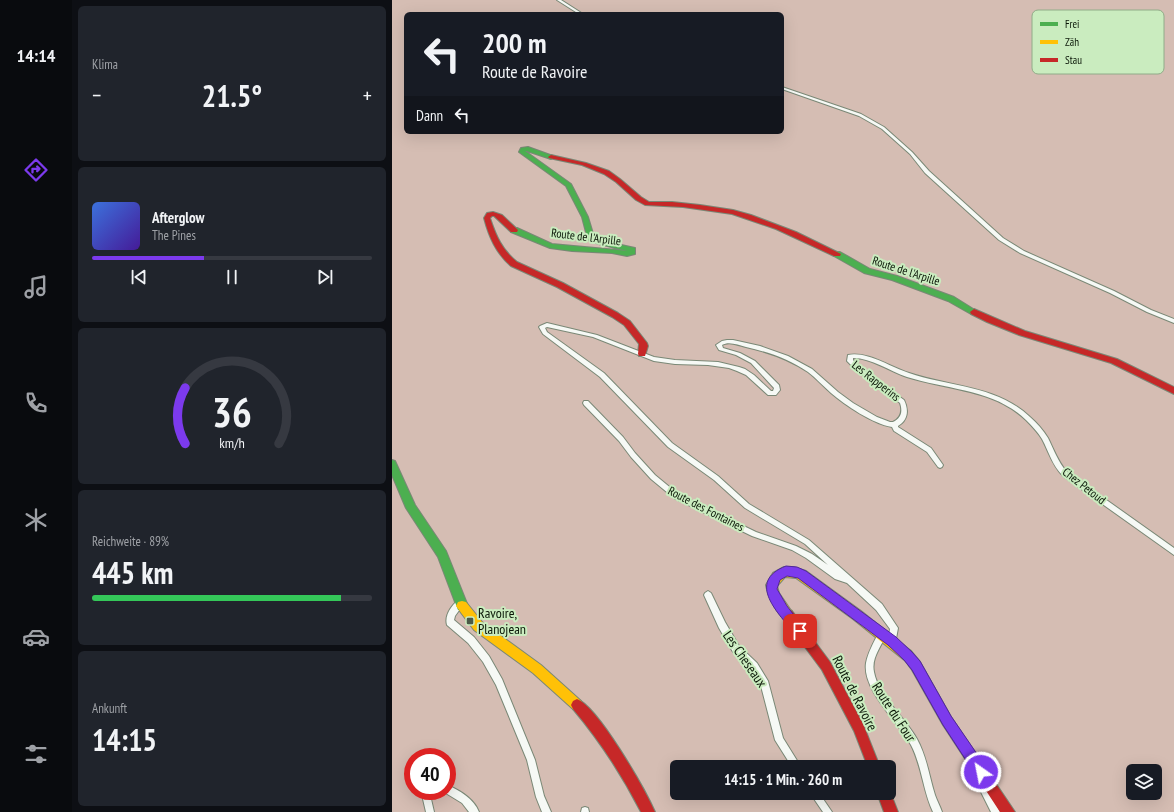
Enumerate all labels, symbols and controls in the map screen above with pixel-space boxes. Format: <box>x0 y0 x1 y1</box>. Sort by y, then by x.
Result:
legend <box>1032 10 1164 74</box>
text: Frei <box>1065 17 1080 31</box>
text: 200 m <box>482 24 546 61</box>
icon: left <box>416 28 468 80</box>
text: Zäh <box>1065 35 1079 49</box>
text: 14:14 <box>17 44 55 67</box>
text: Stau <box>1065 53 1082 67</box>
text: Klima <box>92 56 118 73</box>
text: Route de Ravoire <box>482 60 588 83</box>
text: 21.5° <box>202 76 262 115</box>
text: − <box>92 81 101 109</box>
text: + <box>363 81 372 109</box>
icon: left <box>451 104 473 126</box>
text: Dann <box>416 106 443 125</box>
icon: directions <box>22 156 50 184</box>
text: Afterglow <box>152 208 204 227</box>
street label: Route de l'Arpille <box>550 225 622 248</box>
text: The Pines <box>152 227 196 244</box>
street label: Route de l'Arpille <box>870 253 942 289</box>
icon: previous <box>128 266 150 288</box>
icon: pause <box>221 266 243 288</box>
icon: next <box>314 266 336 288</box>
icon: music <box>22 273 50 301</box>
street label: Les Rapperins <box>849 357 903 404</box>
text: 36 <box>212 385 252 438</box>
icon: phone <box>22 389 50 417</box>
text: km/h <box>219 433 245 452</box>
street label: Chez Petoud <box>1060 464 1109 507</box>
street label: Route des Fontaines <box>666 483 747 534</box>
icon: climate <box>22 506 50 534</box>
text: Reichweite · 89% <box>92 533 169 550</box>
text: 445 km <box>92 553 173 592</box>
place label: Ravoire, Planojean <box>478 604 526 638</box>
pin <box>783 614 817 648</box>
marker: Ravoire, Planojean <box>465 616 475 626</box>
icon: arrive <box>789 620 811 642</box>
icon: car <box>22 623 50 651</box>
street label: Les Cheseaux <box>719 627 771 691</box>
street label: Route de Ravoire <box>828 652 882 734</box>
street label: Route du Four <box>868 679 920 745</box>
text: Ankunft <box>92 700 127 717</box>
text: 14:15 <box>92 720 157 759</box>
icon: filters <box>22 740 50 768</box>
speed limit sign: 40 <box>404 748 456 800</box>
position arrow <box>960 751 1002 793</box>
map controls <box>1126 764 1162 800</box>
button: layers <box>1126 764 1162 800</box>
text: 14:15 · 1 Min. · 260 m <box>724 770 842 789</box>

